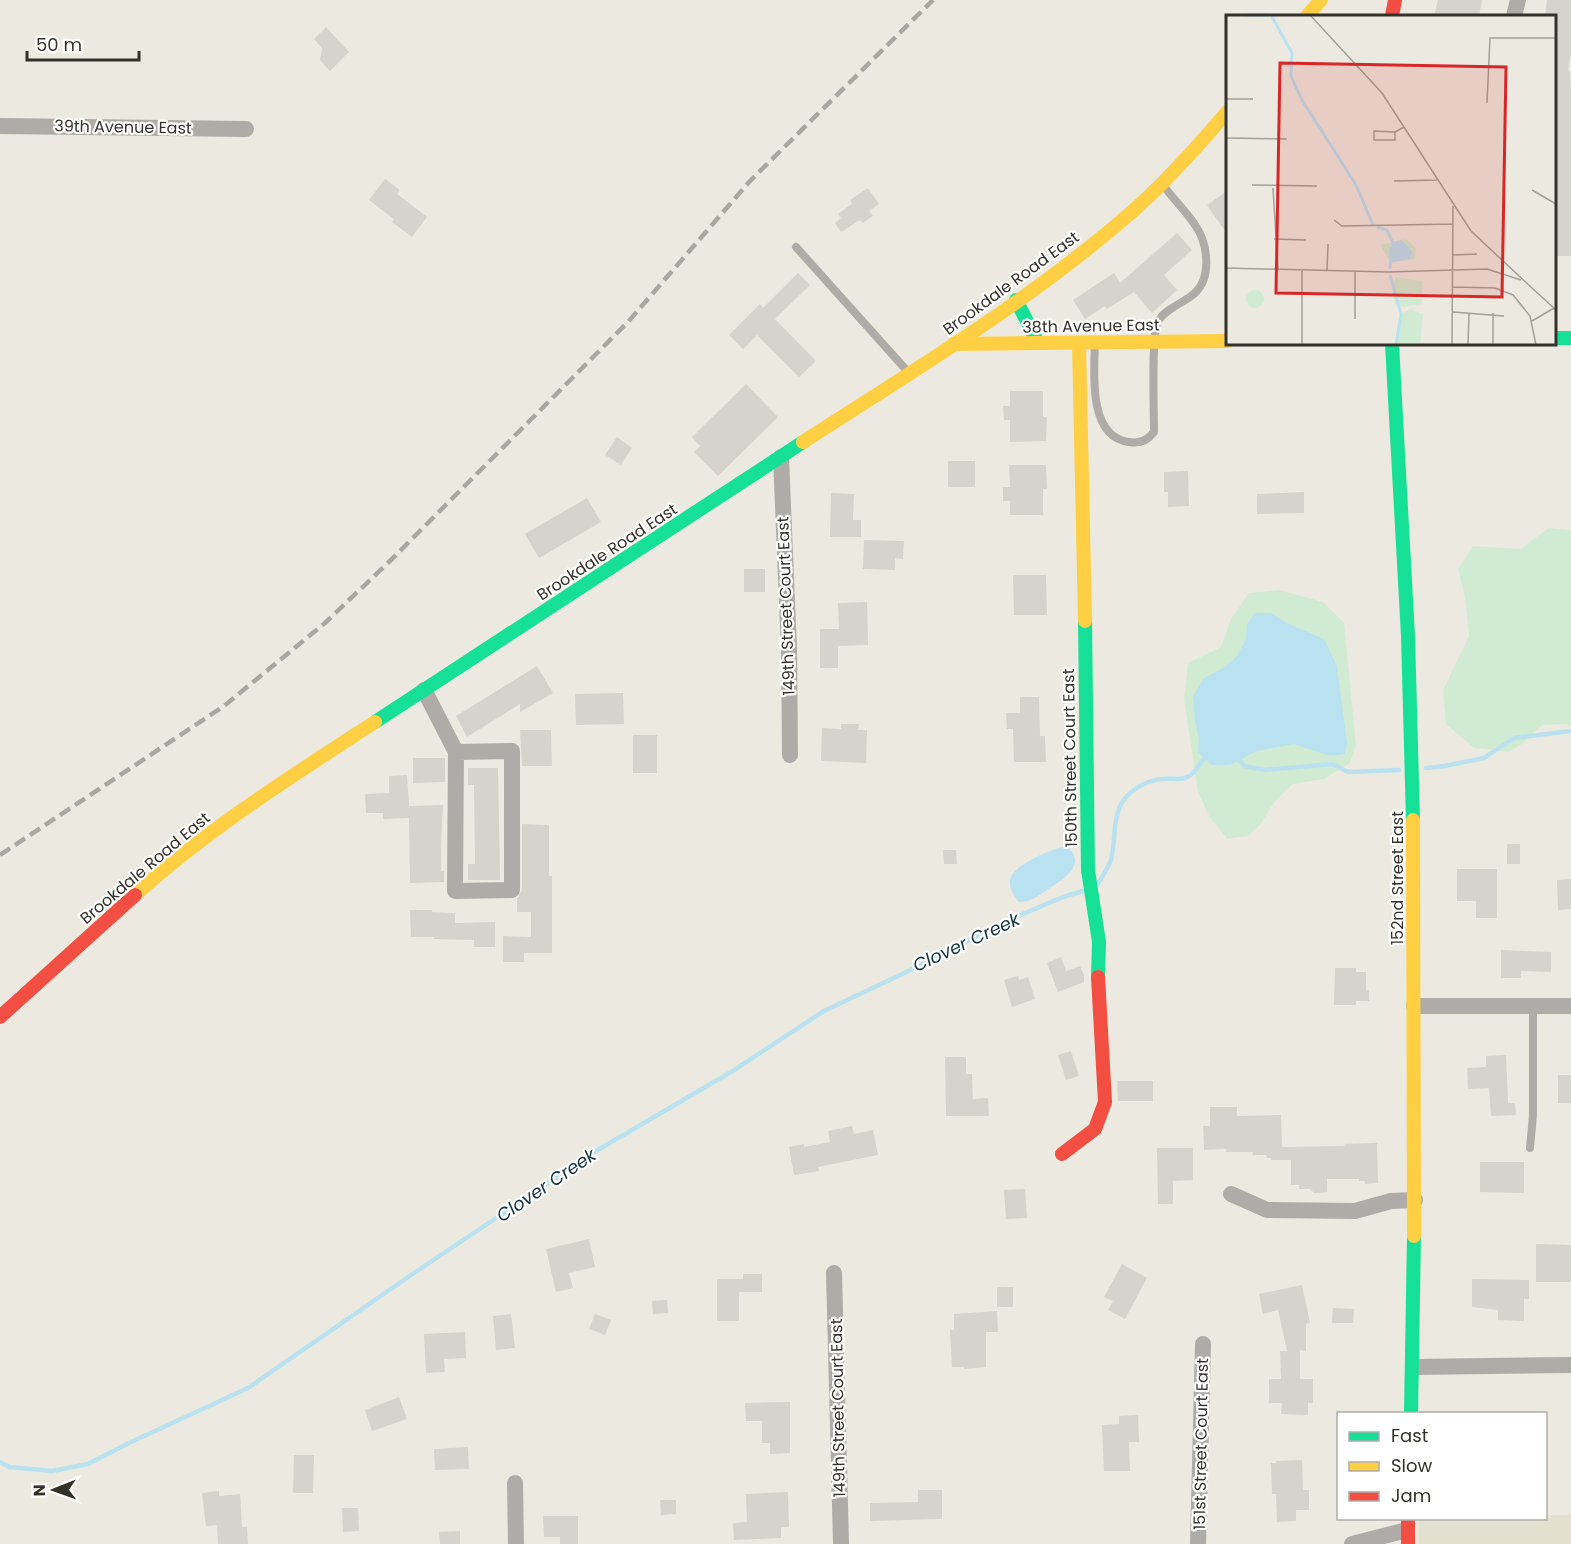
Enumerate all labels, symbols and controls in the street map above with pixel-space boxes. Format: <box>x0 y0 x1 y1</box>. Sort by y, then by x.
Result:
inset map <box>1226 15 1556 345</box>
scale bar <box>27 24 140 62</box>
text: 50 m <box>36 32 82 57</box>
street label: 39th Avenue East <box>54 114 192 140</box>
street label: Brookdale Road East <box>938 226 1084 340</box>
street label: 38th Avenue East <box>1022 313 1160 339</box>
street label: Brookdale Road East <box>532 498 682 606</box>
street label: 149th Street Court East <box>771 516 801 696</box>
street label: 150th Street Court East <box>1057 668 1083 848</box>
street label: Brookdale Road East <box>75 807 215 929</box>
street label: 152nd Street East <box>1386 811 1409 945</box>
water label: Clover Creek <box>908 906 1024 978</box>
water label: Clover Creek <box>491 1142 601 1228</box>
street label: 149th Street Court East <box>825 1318 851 1498</box>
street label: 151st Street Court East <box>1188 1358 1214 1530</box>
legend <box>1337 1412 1547 1520</box>
text: Fast <box>1391 1423 1428 1448</box>
text: Slow <box>1391 1453 1433 1478</box>
north arrow <box>24 1460 84 1520</box>
text: Jam <box>1391 1483 1431 1508</box>
text: N <box>28 1484 51 1496</box>

